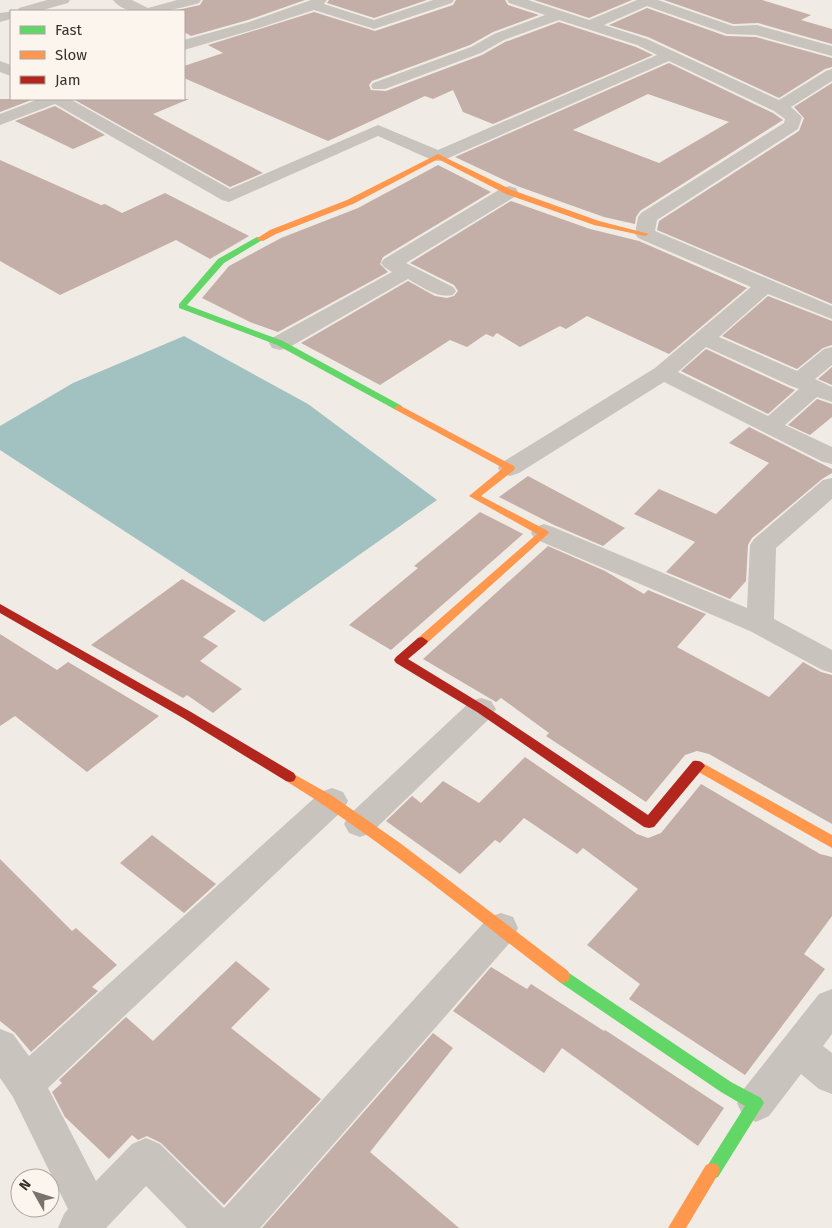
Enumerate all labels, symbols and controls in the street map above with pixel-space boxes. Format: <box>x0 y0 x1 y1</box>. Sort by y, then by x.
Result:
legend <box>10 10 185 100</box>
text: Fast <box>55 21 82 39</box>
text: Slow <box>55 46 87 64</box>
text: Jam <box>55 71 81 89</box>
north arrow <box>10 1168 60 1218</box>
text: N <box>16 1176 35 1194</box>

